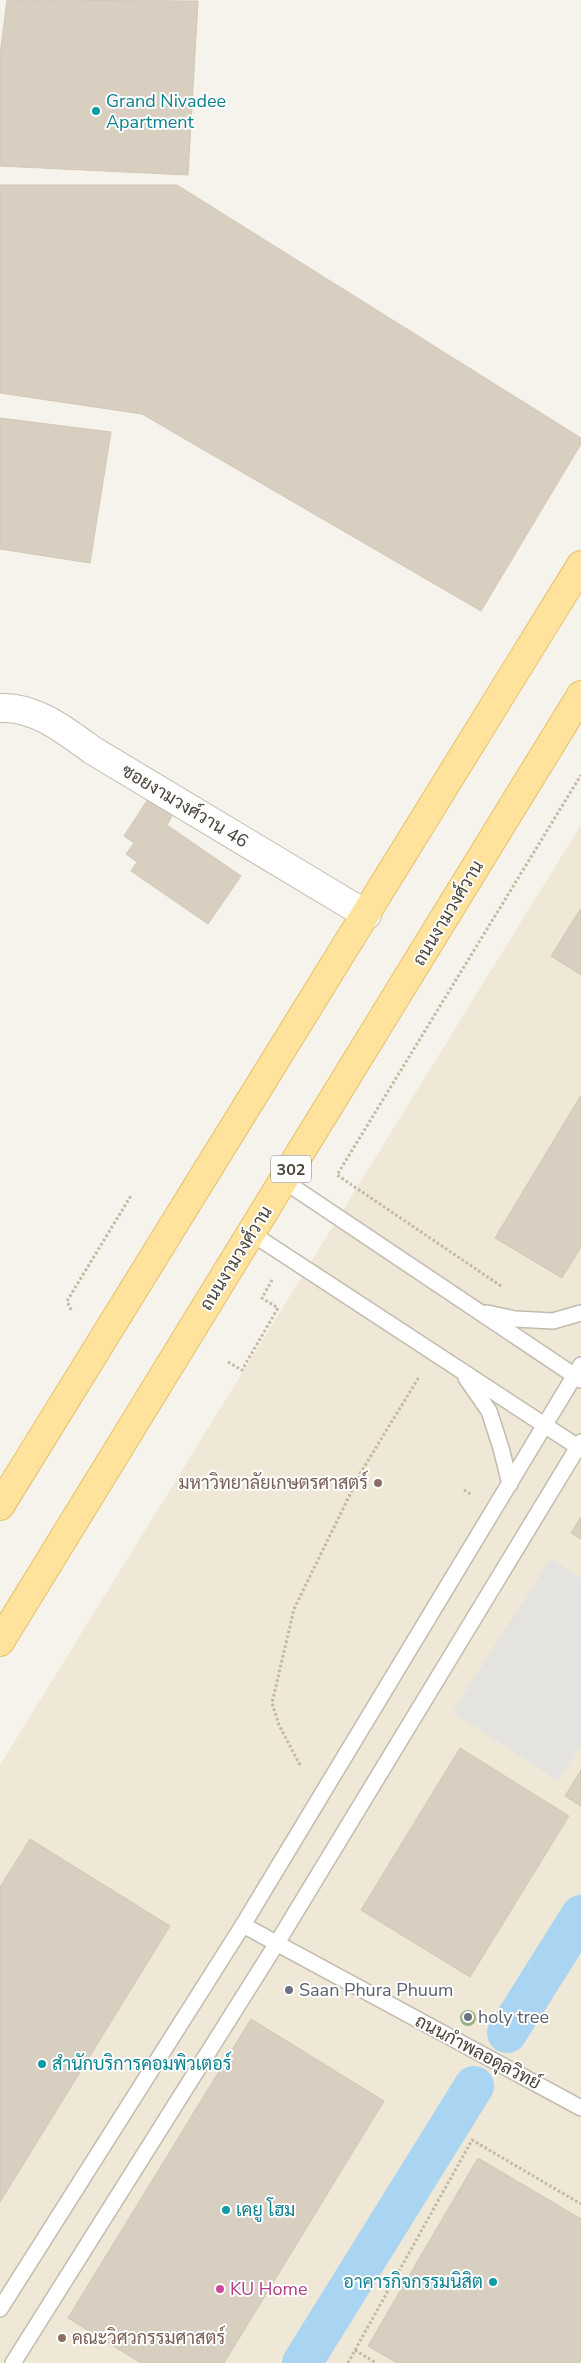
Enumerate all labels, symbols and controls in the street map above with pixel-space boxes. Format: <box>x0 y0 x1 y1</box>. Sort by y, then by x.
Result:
place label: Grand Nivadee Apartment <box>106 89 226 134</box>
marker: Grand Nivadee Apartment <box>90 105 102 117</box>
street label: ซอยงามวงศ์วาน 46 <box>117 758 253 853</box>
street label: ถนนงามวงศ์วาน <box>406 855 489 970</box>
road number: 302 <box>271 1156 311 1182</box>
street label: ถนนงามวงศ์วาน <box>193 1201 278 1315</box>
place label: มหาวิทยาลัยเกษตรศาสตร์ <box>179 1470 368 1495</box>
marker: มหาวิทยาลัยเกษตรศาสตร์ <box>372 1477 384 1489</box>
place label: Saan Phura Phuum <box>299 1978 453 2002</box>
marker: Saan Phura Phuum <box>283 1984 295 1996</box>
place label: holy tree <box>478 2005 549 2029</box>
street label: ถนนกำพลอดุลวิทย์ <box>411 2008 545 2095</box>
marker: holy tree <box>462 2011 474 2023</box>
place label: สำนักบริการคอมพิวเตอร์ <box>52 2051 232 2076</box>
marker: สำนักบริการคอมพิวเตอร์ <box>36 2058 48 2070</box>
place label: เคยู โฮม <box>236 2197 295 2223</box>
marker: เคยู โฮม <box>220 2204 232 2216</box>
place label: อาคารกิจกรรมนิสิต <box>343 2270 483 2294</box>
marker: อาคารกิจกรรมนิสิต <box>487 2276 499 2288</box>
place label: KU Home <box>230 2277 308 2301</box>
marker: KU Home <box>214 2283 226 2295</box>
place label: คณะวิศวกรรมศาสตร์ <box>72 2325 225 2350</box>
marker: คณะวิศวกรรมศาสตร์ <box>56 2332 68 2344</box>

